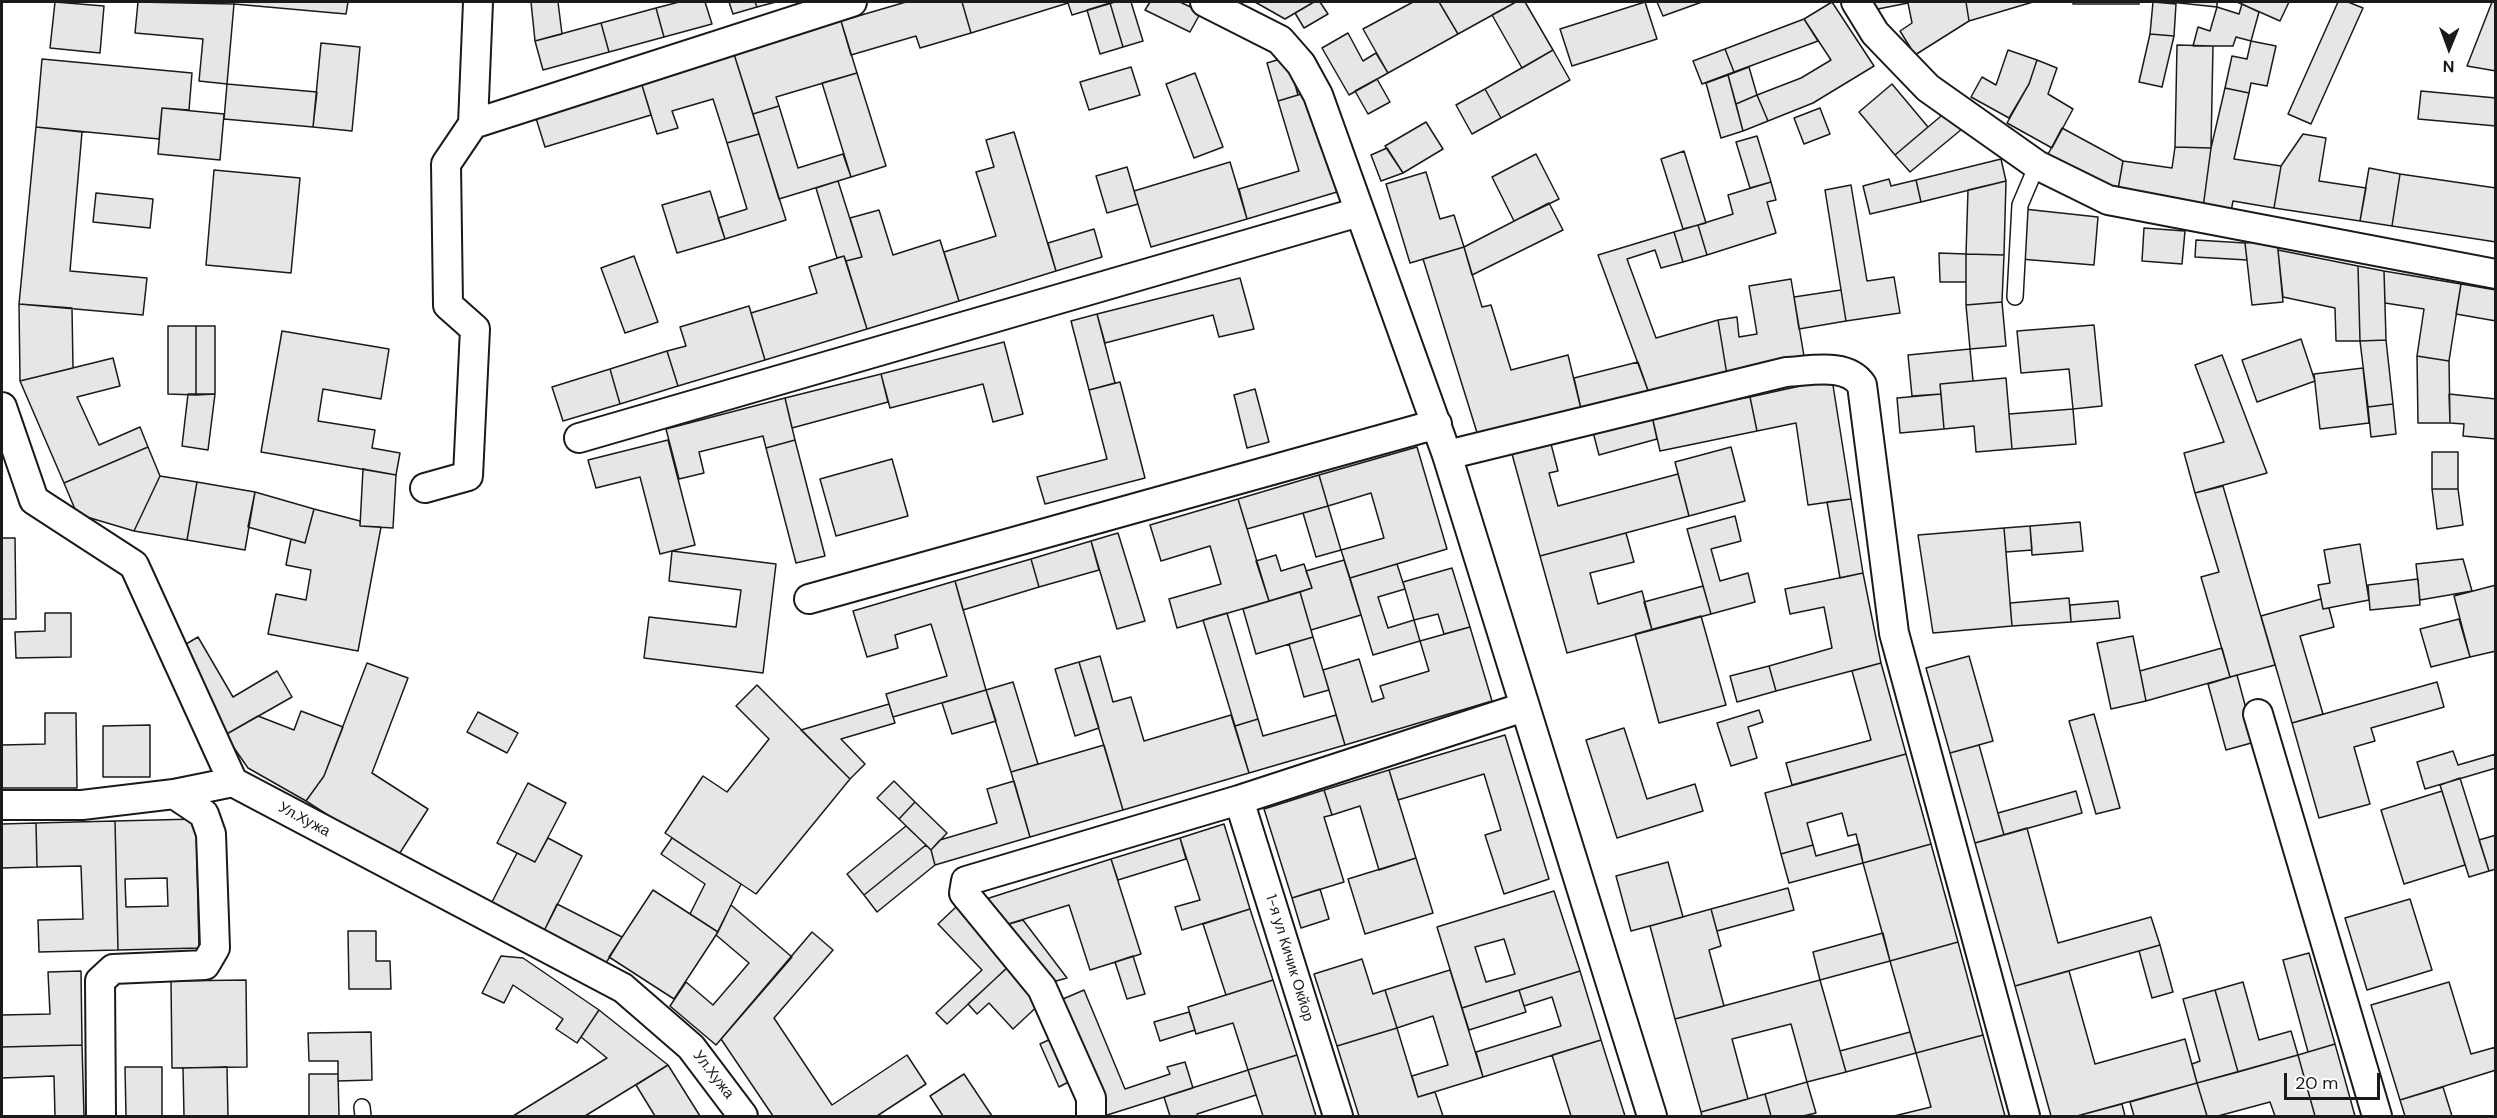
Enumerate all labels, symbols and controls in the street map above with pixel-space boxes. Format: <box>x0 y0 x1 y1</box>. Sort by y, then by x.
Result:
north arrow <box>2419 18 2479 78</box>
text: N <box>2443 56 2455 77</box>
street label: Ул.Хужа <box>275 799 333 841</box>
street label: 1-я ул Кичик Окйор <box>1261 892 1317 1024</box>
street label: Ул.Хужа <box>689 1047 737 1103</box>
scale bar <box>2287 1061 2383 1099</box>
text: 20 m <box>2295 1071 2338 1095</box>

